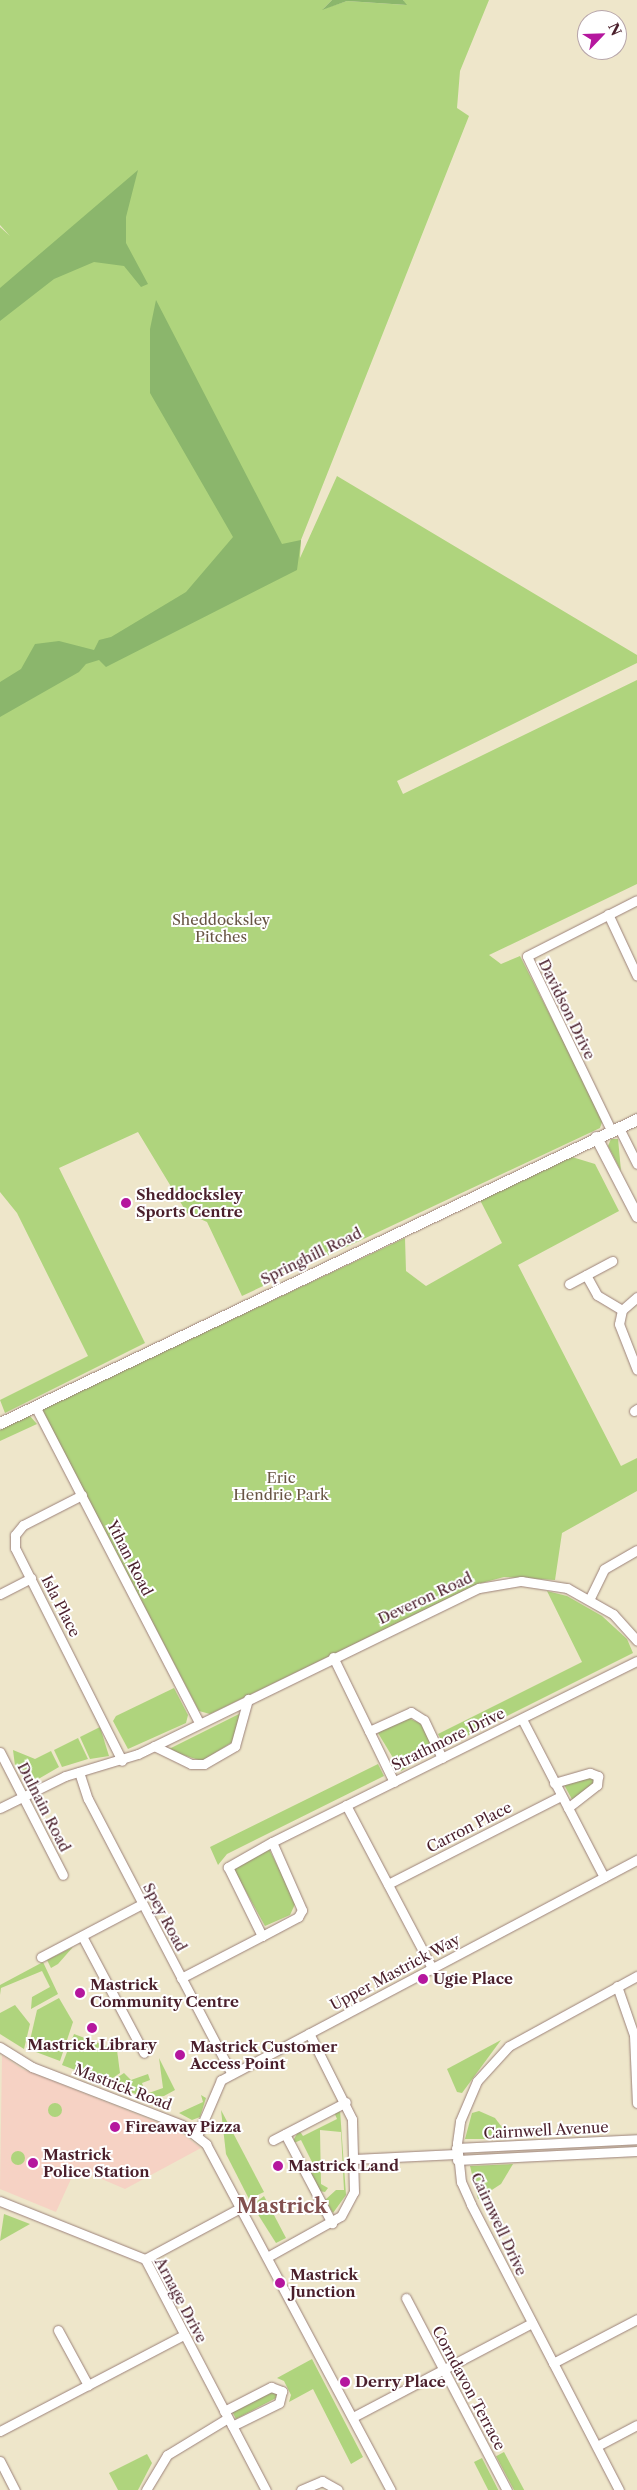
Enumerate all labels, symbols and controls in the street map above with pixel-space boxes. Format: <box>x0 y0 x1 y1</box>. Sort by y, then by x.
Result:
north arrow <box>577 10 627 60</box>
text: N <box>604 20 625 39</box>
park label: Sheddocksley Pitches <box>172 910 270 945</box>
street label: Davidson Drive <box>535 956 599 1062</box>
place label: Sheddocksley Sports Centre <box>136 1185 243 1220</box>
marker: Sheddocksley Sports Centre <box>120 1197 132 1209</box>
street label: Springhill Road <box>257 1224 365 1288</box>
park label: Eric Hendrie Park <box>233 1468 329 1503</box>
street label: Ythan Road <box>103 1517 157 1599</box>
street label: Deveron Road <box>375 1568 475 1628</box>
street label: Isla Place <box>38 1572 84 1640</box>
street label: Strathmore Drive <box>388 1704 508 1774</box>
street label: Dulnain Road <box>14 1759 74 1855</box>
street label: Carron Place <box>423 1798 515 1856</box>
street label: Spey Road <box>139 1879 191 1955</box>
street label: Upper Mastrick Way <box>327 1930 463 2014</box>
place label: Ugie Place <box>433 1970 513 1988</box>
marker: Ugie Place <box>417 1973 429 1985</box>
place label: Mastrick Community Centre <box>90 1975 239 2010</box>
marker: Mastrick Community Centre <box>74 1987 86 1999</box>
marker: Mastrick Library <box>86 2022 98 2034</box>
place label: Mastrick Library <box>27 2036 157 2054</box>
place label: Mastrick Customer Access Point <box>190 2037 338 2072</box>
marker: Mastrick Customer Access Point <box>174 2049 186 2061</box>
street label: Mastrick Road <box>72 2060 174 2114</box>
place label: Fireaway Pizza <box>125 2118 242 2136</box>
street label: Cairnwell Avenue <box>483 2118 609 2142</box>
marker: Fireaway Pizza <box>109 2121 121 2133</box>
place label: Mastrick Police Station <box>43 2145 150 2180</box>
marker: Mastrick Police Station <box>27 2157 39 2169</box>
place label: Mastrick Land <box>288 2157 399 2175</box>
marker: Mastrick Land <box>272 2160 284 2172</box>
street label: Cairnwell Drive <box>467 2170 531 2278</box>
district label: Mastrick <box>237 2194 327 2218</box>
street label: Arnage Drive <box>151 2254 211 2346</box>
place label: Mastrick Junction <box>290 2265 358 2300</box>
marker: Mastrick Junction <box>274 2277 286 2289</box>
street label: Corndavon Terrace <box>429 2323 509 2453</box>
place label: Derry Place <box>355 2373 446 2391</box>
marker: Derry Place <box>339 2376 351 2388</box>

